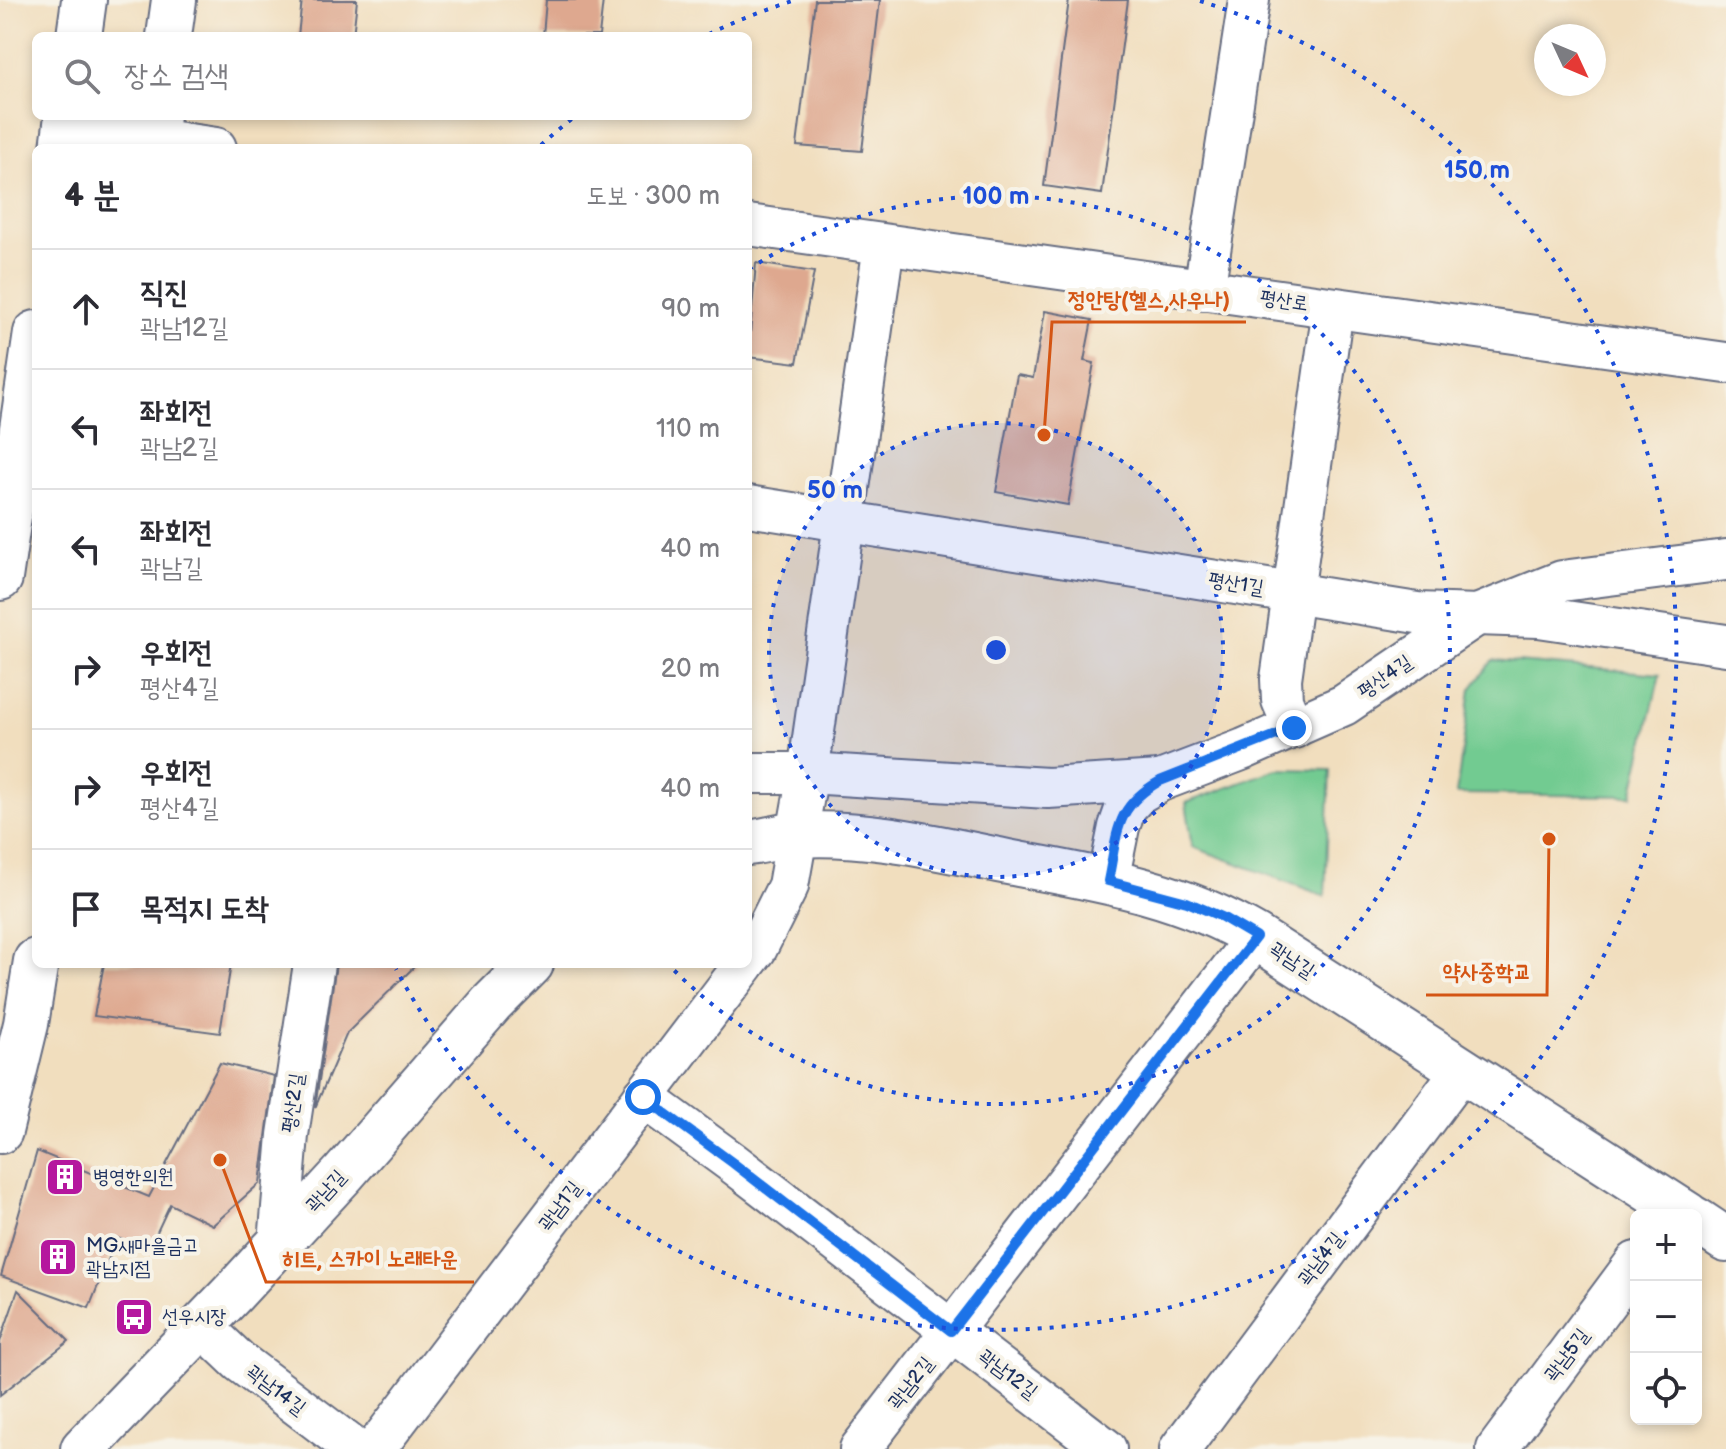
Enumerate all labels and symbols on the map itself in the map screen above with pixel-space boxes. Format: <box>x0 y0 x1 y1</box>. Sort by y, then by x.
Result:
north arrow <box>1534 24 1606 96</box>
text: 150 m <box>1444 156 1510 185</box>
text: 100 m <box>963 182 1029 211</box>
callout: 정안탕(헬스,사우나) <box>1052 276 1246 322</box>
street label: 평산로 <box>1258 286 1310 316</box>
text: 정안탕(헬스,사우나) <box>1068 287 1230 314</box>
text: 50 m <box>807 476 863 505</box>
street label: 평산1길 <box>1206 568 1266 600</box>
centre of rings <box>982 636 1010 664</box>
street label: 평산4길 <box>1353 650 1417 704</box>
route end <box>1276 710 1312 746</box>
street label: 곽남길 <box>1265 937 1319 983</box>
callout: 약사중학교 <box>1426 949 1547 995</box>
text: 약사중학교 <box>1443 959 1531 986</box>
street label: 평산2길 <box>277 1072 309 1134</box>
route start <box>625 1079 661 1115</box>
building icon: 병영한의원 <box>44 1156 86 1198</box>
place label: 병영한의원 <box>93 1165 173 1189</box>
street label: 곽남길 <box>301 1165 351 1217</box>
street label: 곽남1길 <box>534 1176 586 1236</box>
street label: 곽남4길 <box>1293 1228 1349 1290</box>
place label: MG새마을금고 곽남지점 <box>86 1234 199 1281</box>
building icon: MG새마을금고 곽남지점 <box>37 1236 79 1278</box>
callout: 히트, 스카이 노래타운 <box>266 1236 474 1282</box>
text: 히트, 스카이 노래타운 <box>282 1246 458 1273</box>
bus stop icon: 선우시장 <box>113 1296 155 1338</box>
place label: 선우시장 <box>162 1305 226 1329</box>
street label: 곽남5길 <box>1539 1324 1595 1386</box>
street label: 곽남12길 <box>974 1344 1042 1404</box>
street label: 곽남2길 <box>883 1352 939 1414</box>
street label: 곽남14길 <box>242 1360 310 1420</box>

